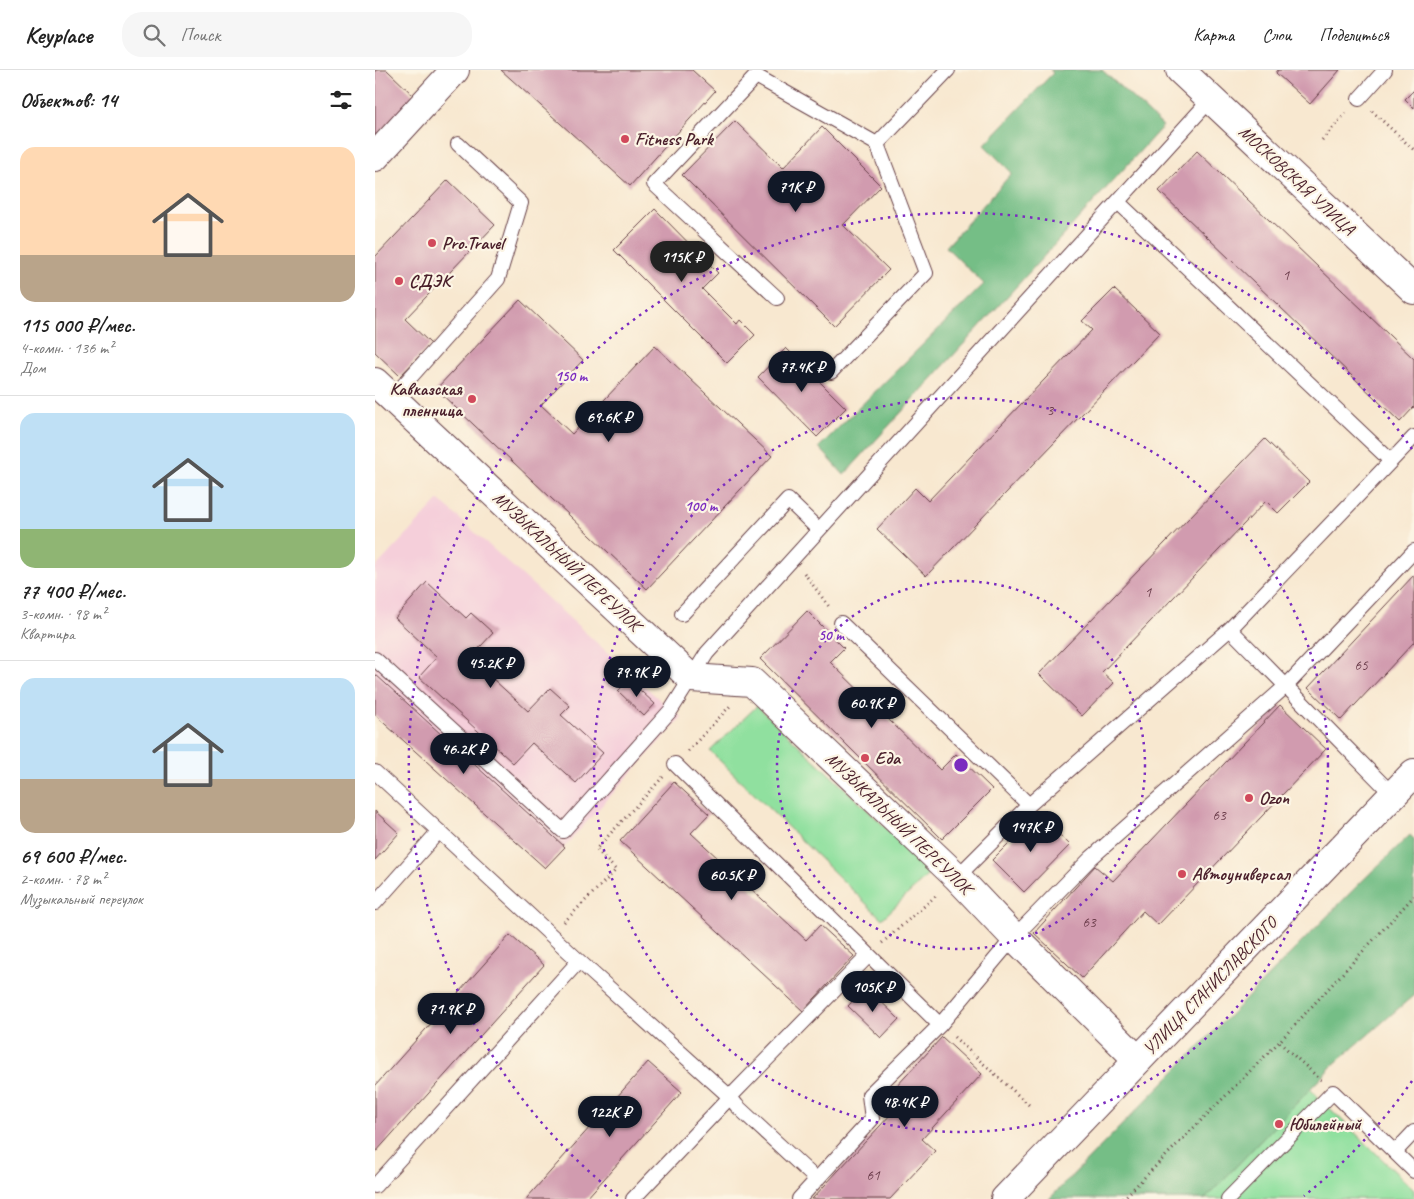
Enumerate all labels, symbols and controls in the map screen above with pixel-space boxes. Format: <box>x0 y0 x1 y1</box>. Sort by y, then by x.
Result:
search box <box>122 12 472 57</box>
text: Keyplace <box>25 20 92 50</box>
icon: search <box>140 21 168 49</box>
text: Поиск <box>180 23 220 47</box>
text: Карта <box>1193 24 1234 46</box>
text: Слои <box>1262 24 1291 46</box>
text: Поделиться <box>1319 24 1389 46</box>
icon: filters <box>327 86 355 114</box>
text: Объектов: 14 <box>20 87 117 113</box>
street label: МОСКОВСКАЯ УЛИЦА <box>1234 120 1360 240</box>
place label: Fitness Park <box>635 128 715 150</box>
marker: Fitness Park <box>619 133 631 145</box>
pin: 71K ₽ <box>761 170 831 213</box>
text: 71K ₽ <box>779 177 813 197</box>
icon: home <box>143 180 233 270</box>
place label: Pro.Travel <box>442 232 507 254</box>
marker: Pro.Travel <box>426 237 438 249</box>
pin: 115K ₽ <box>641 240 723 283</box>
text: 115K ₽ <box>661 247 703 267</box>
house number: 1 <box>1283 266 1291 285</box>
place label: СДЭК <box>409 270 454 292</box>
marker: СДЭК <box>393 275 405 287</box>
text: 115 000 ₽/мес. <box>20 312 135 338</box>
text: 4-комн. · 136 m² <box>20 338 113 358</box>
pin: 77.4K ₽ <box>756 350 848 393</box>
text: 77.4K ₽ <box>780 357 824 377</box>
text: Дом <box>20 358 46 378</box>
text: 150 m <box>555 367 589 386</box>
place label: Кавказская пленница <box>389 378 464 421</box>
marker: Кавказская пленница <box>466 393 478 405</box>
pin: 69.6K ₽ <box>563 400 655 443</box>
house number: 3 <box>1047 401 1055 420</box>
text: 69.6K ₽ <box>586 407 632 427</box>
icon: home <box>143 445 233 535</box>
street label: МУЗЫКАЛЬНЫЙ ПЕРЕУЛОК <box>488 487 649 638</box>
text: 100 m <box>685 497 719 516</box>
text: 77 400 ₽/мес. <box>20 578 126 604</box>
house number: 1 <box>1145 583 1153 602</box>
text: 3-комн. · 98 m² <box>20 604 106 624</box>
text: Квартира <box>20 624 75 644</box>
text: 50 m <box>818 626 845 645</box>
pin: 45.2K ₽ <box>445 646 537 689</box>
text: 45.2K ₽ <box>469 653 513 673</box>
pin: 79.9K ₽ <box>591 656 683 698</box>
house number: 65 <box>1354 656 1369 675</box>
text: 79.9K ₽ <box>615 662 659 682</box>
pin: 60.9K ₽ <box>826 686 918 729</box>
text: 60.9K ₽ <box>849 693 895 713</box>
icon: home <box>143 710 233 800</box>
pin: 46.2K ₽ <box>418 732 510 775</box>
text: 46.2K ₽ <box>441 739 487 759</box>
street label: МУЗЫКАЛЬНЫЙ ПЕРЕУЛОК <box>821 747 980 901</box>
place label: Еда <box>875 747 902 769</box>
marker: Еда <box>859 752 871 764</box>
centre of rings <box>952 756 970 774</box>
place label: Ozon <box>1259 787 1290 809</box>
marker: Ozon <box>1243 792 1255 804</box>
house number: 63 <box>1212 806 1227 825</box>
pin: 147K ₽ <box>990 810 1072 853</box>
text: 147K ₽ <box>1010 817 1052 837</box>
text: 69 600 ₽/мес. <box>20 843 126 869</box>
pin: 60.5K ₽ <box>686 858 778 901</box>
place label: Автоуниверсал <box>1192 863 1292 885</box>
text: 60.5K ₽ <box>709 865 755 885</box>
marker: Автоуниверсал <box>1176 868 1188 880</box>
text: 2-комн. · 78 m² <box>20 869 106 889</box>
text: Музыкальный переулок <box>20 889 143 909</box>
street label: УЛИЦА СТАНИСЛАВСКОГО <box>1138 911 1283 1060</box>
house number: 63 <box>1082 913 1097 932</box>
pin: 105K ₽ <box>832 970 914 1013</box>
text: 105K ₽ <box>852 977 894 997</box>
pin: 71.9K ₽ <box>405 992 497 1035</box>
text: 71.9K ₽ <box>429 999 473 1019</box>
pin: 48.4K ₽ <box>859 1086 951 1128</box>
text: 48.4K ₽ <box>882 1092 928 1112</box>
pin: 122K ₽ <box>569 1096 651 1138</box>
text: 122K ₽ <box>589 1102 631 1122</box>
place label: Юбилейный <box>1289 1113 1362 1135</box>
marker: Юбилейный <box>1273 1118 1285 1130</box>
house number: 61 <box>866 1166 881 1185</box>

